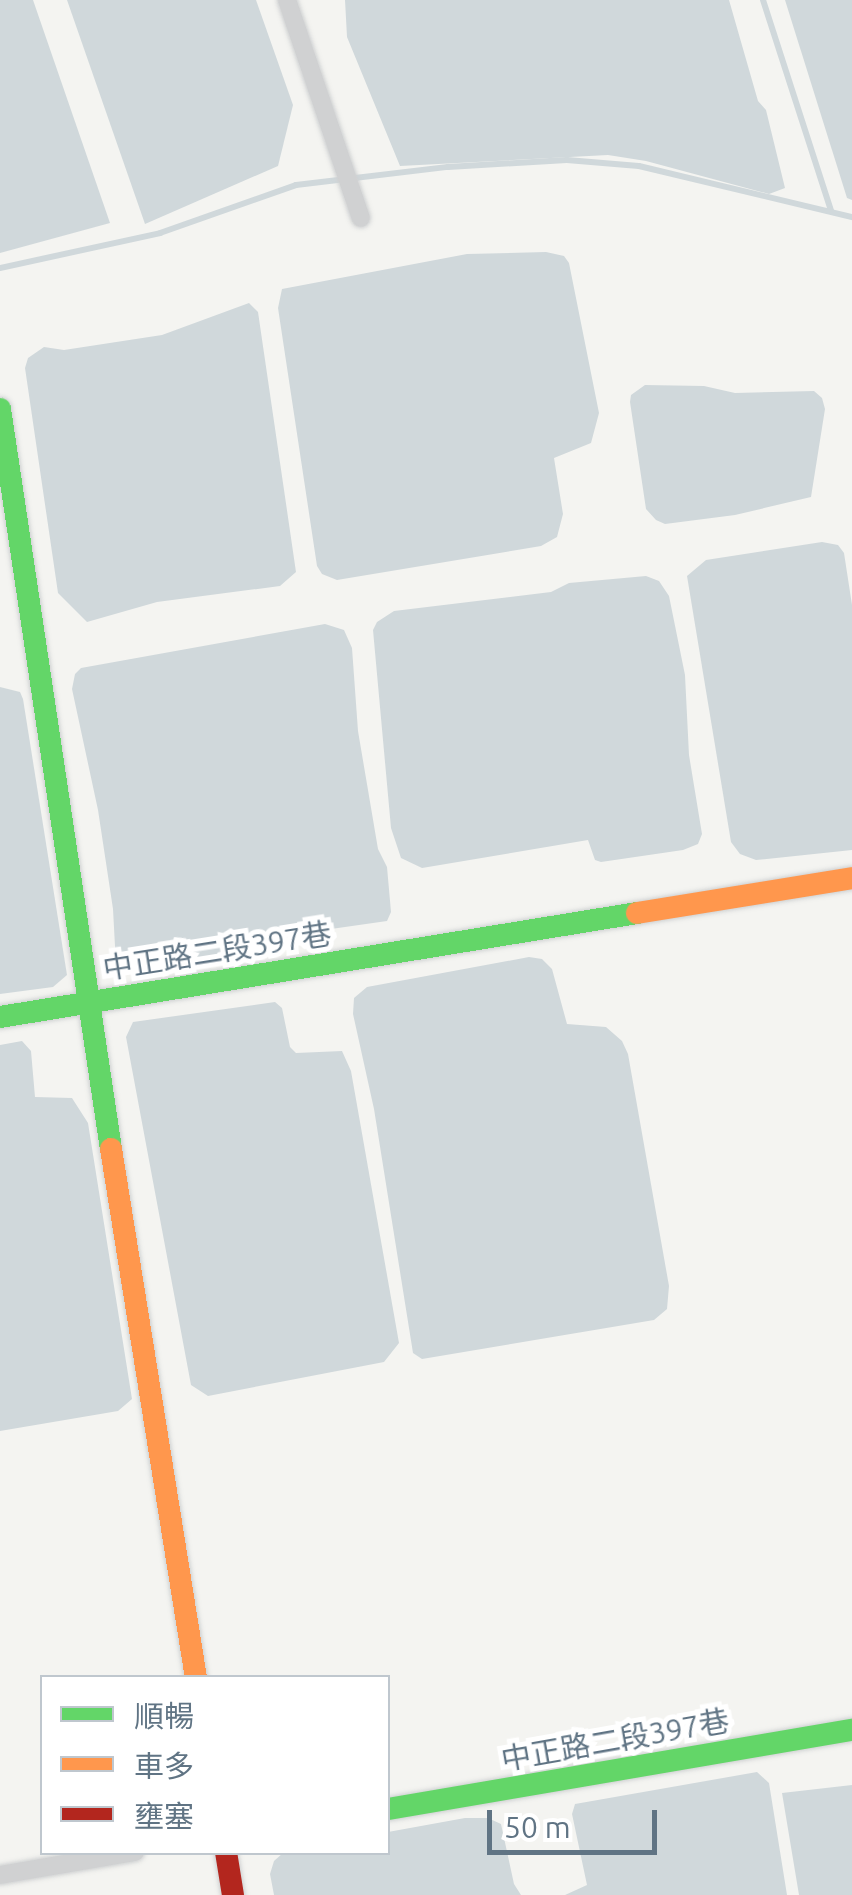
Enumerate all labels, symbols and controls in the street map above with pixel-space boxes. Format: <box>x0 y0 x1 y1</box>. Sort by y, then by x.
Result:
street label: 中正路二段397巷 <box>100 915 334 987</box>
legend <box>40 1675 390 1855</box>
text: 順暢 <box>134 1699 194 1733</box>
street label: 中正路二段397巷 <box>498 1702 732 1778</box>
text: 車多 <box>134 1749 194 1783</box>
scale bar <box>492 1790 662 1852</box>
text: 壅塞 <box>134 1799 194 1833</box>
text: 50 m <box>504 1810 571 1844</box>

